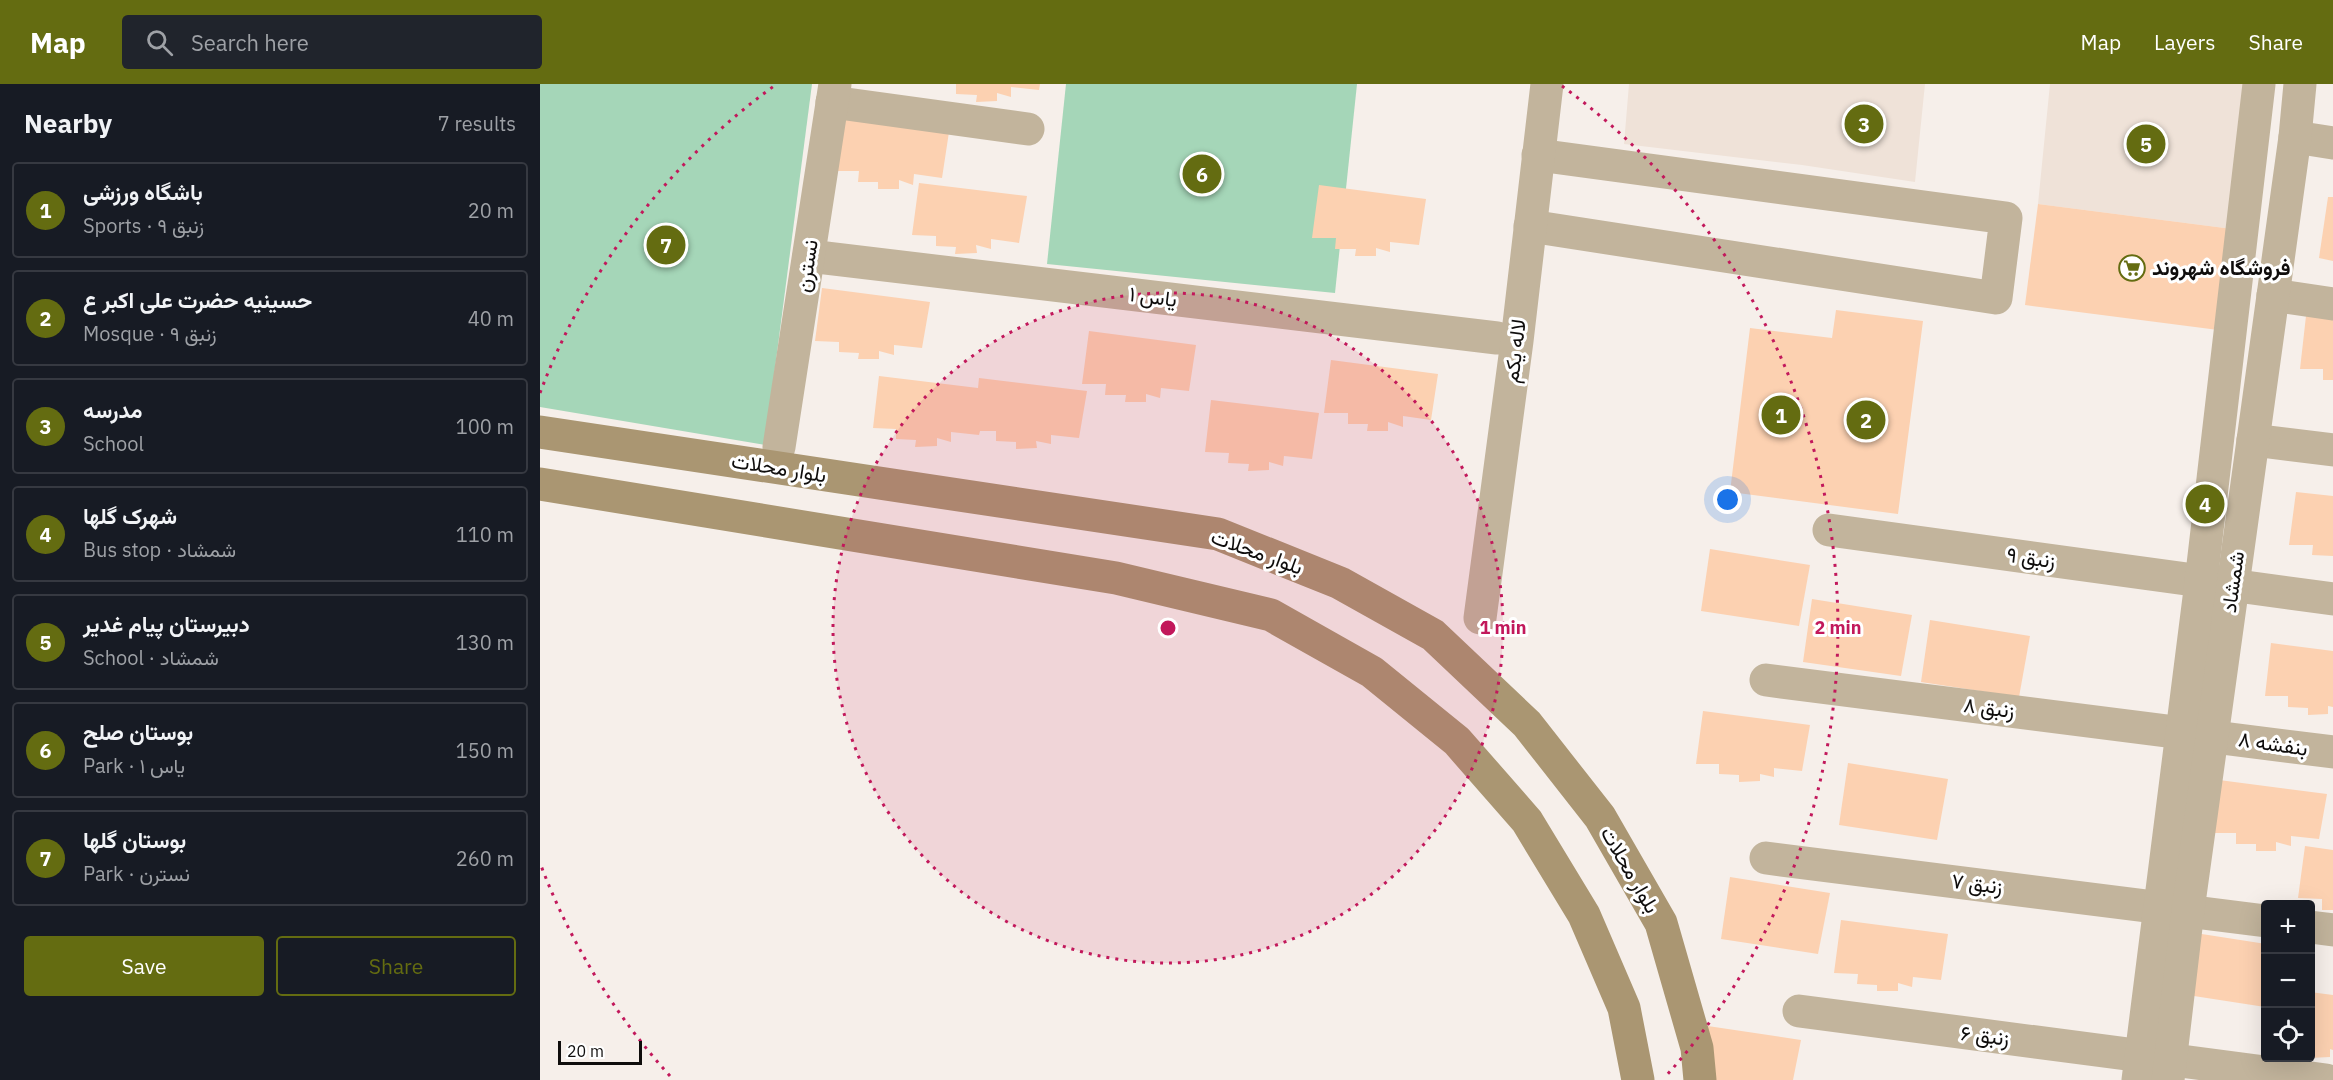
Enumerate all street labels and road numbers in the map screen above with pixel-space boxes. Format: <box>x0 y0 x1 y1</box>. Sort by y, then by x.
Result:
street label: نسترن <box>788 238 824 294</box>
street label: یاس ۱ <box>1128 279 1179 313</box>
street label: لاله یکم <box>1496 317 1533 385</box>
street label: بلوار محلات <box>730 446 829 488</box>
street label: بلوار محلات <box>1208 522 1307 581</box>
street label: زنبق ۹ <box>2005 540 2057 574</box>
street label: شمشاد <box>2214 549 2250 614</box>
street label: زنبق ۸ <box>1962 690 2016 724</box>
street label: بنفشه ۸ <box>2237 724 2310 762</box>
street label: بلوار محلات <box>1595 821 1667 918</box>
street label: زنبق ۷ <box>1950 866 2004 900</box>
street label: زنبق ۶ <box>1959 1018 2011 1052</box>

